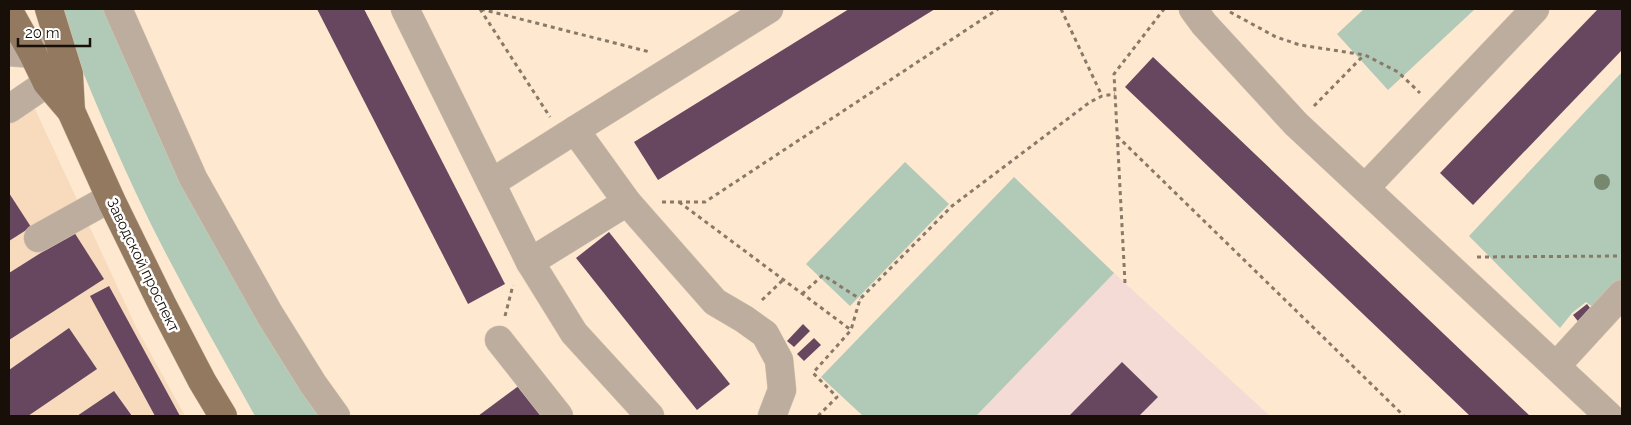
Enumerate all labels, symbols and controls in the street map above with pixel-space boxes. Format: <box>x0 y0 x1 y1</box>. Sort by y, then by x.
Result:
scale bar <box>18 15 90 47</box>
text: 20 m <box>25 24 60 42</box>
street label: Заводской проспект <box>103 195 183 335</box>

